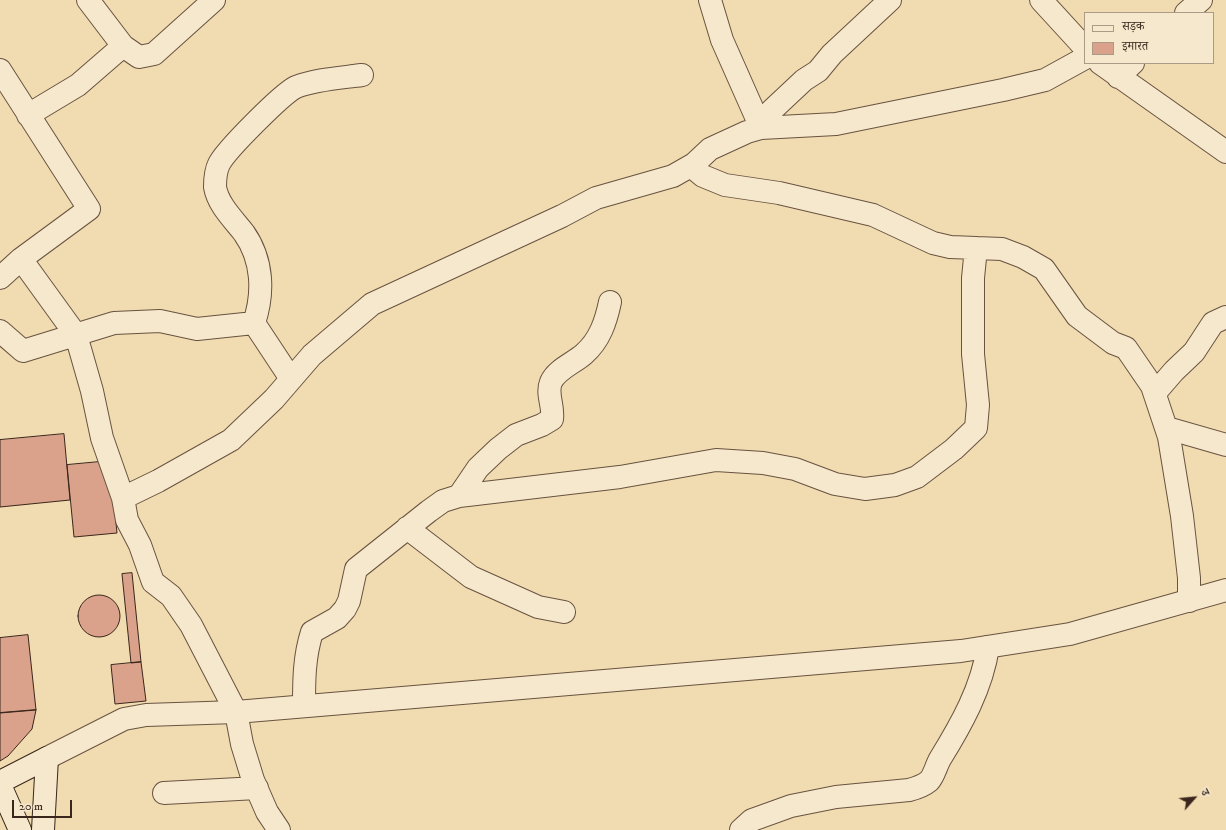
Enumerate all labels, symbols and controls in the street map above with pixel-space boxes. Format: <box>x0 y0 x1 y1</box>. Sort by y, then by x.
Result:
legend <box>1084 12 1214 64</box>
text: सड़क <box>1122 19 1145 34</box>
text: इमारत <box>1122 39 1148 54</box>
north arrow <box>1174 778 1214 818</box>
text: उ <box>1197 787 1212 798</box>
scale bar <box>14 792 74 818</box>
text: 20 m <box>19 799 43 814</box>

